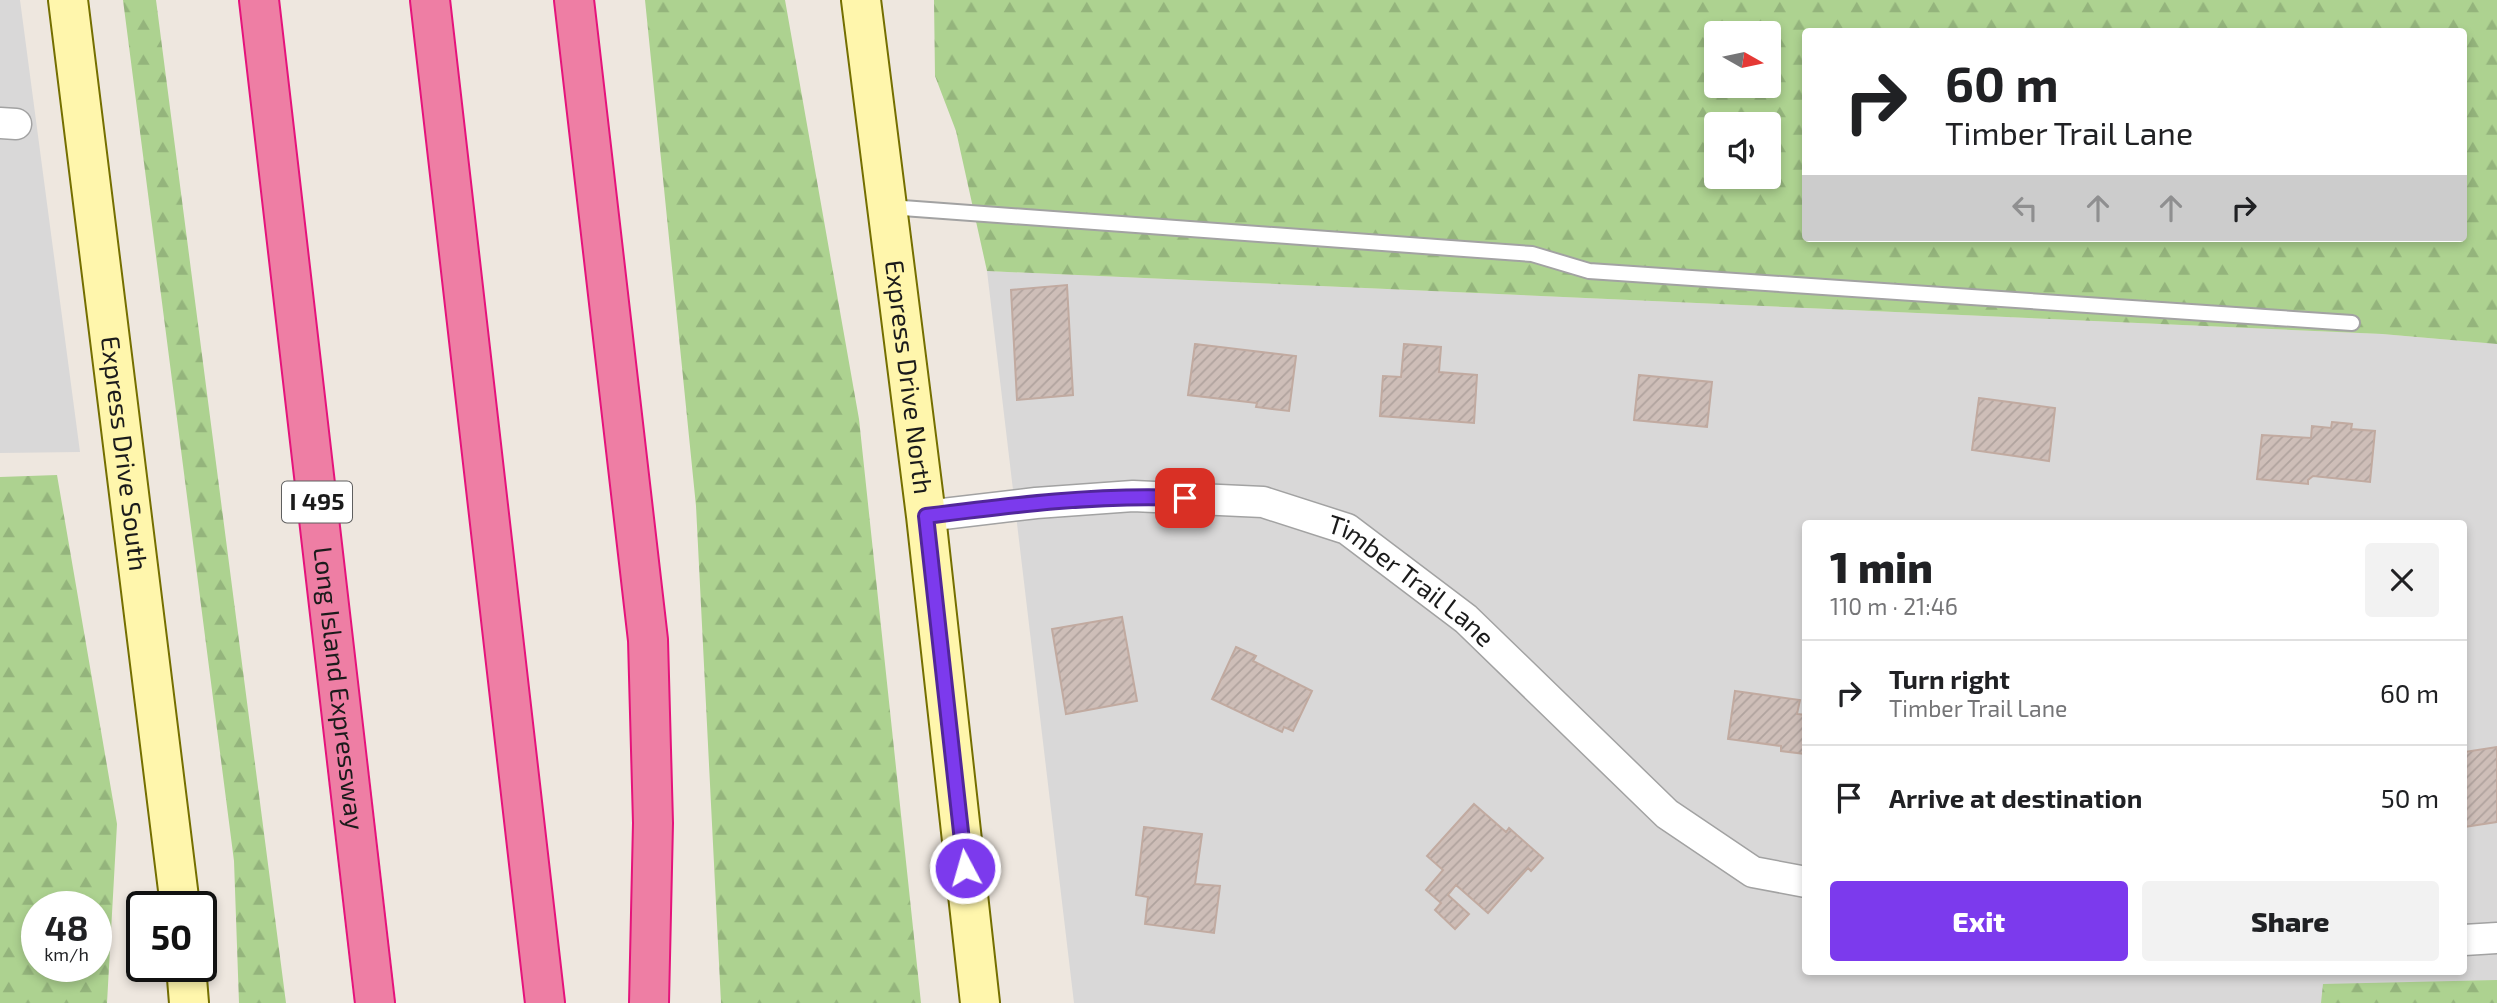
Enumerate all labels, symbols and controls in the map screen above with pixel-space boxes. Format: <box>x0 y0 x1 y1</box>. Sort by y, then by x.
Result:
north arrow <box>1704 21 1782 98</box>
map controls <box>1704 21 1781 189</box>
text: 60 m <box>1945 53 2059 112</box>
icon: right <box>1830 56 1921 147</box>
button: sound <box>1704 112 1781 189</box>
text: Timber Trail Lane <box>1945 113 2193 151</box>
icon: left <box>2006 189 2044 227</box>
icon: ahead <box>2079 189 2117 227</box>
icon: ahead <box>2152 189 2190 227</box>
icon: right <box>2225 189 2263 227</box>
street label: Express Drive North <box>880 258 940 496</box>
street label: Express Drive South <box>96 334 155 573</box>
pin <box>1155 468 1215 528</box>
icon: arrive <box>1166 479 1204 517</box>
road number: I 495 <box>282 481 352 522</box>
street label: Timber Trail Lane <box>1324 507 1502 652</box>
text: 1 min <box>1830 541 1933 591</box>
button: close <box>2365 543 2439 617</box>
street label: Long Island Expressway <box>308 545 372 832</box>
text: 110 m · 21:46 <box>1830 592 1958 620</box>
text: Turn right <box>1889 663 2010 694</box>
icon: right <box>1830 674 1868 712</box>
text: 60 m <box>2380 677 2439 708</box>
text: Timber Trail Lane <box>1889 694 2067 722</box>
icon: arrive <box>1830 779 1868 817</box>
text: Arrive at destination <box>1889 782 2142 813</box>
text: 50 m <box>2381 782 2439 813</box>
position arrow <box>928 831 1002 905</box>
button: Exit <box>1830 881 2128 961</box>
button: Share <box>2142 881 2439 961</box>
speed limit sign: 50 <box>126 891 217 982</box>
text: 48 <box>44 906 89 948</box>
text: km/h <box>44 943 89 965</box>

